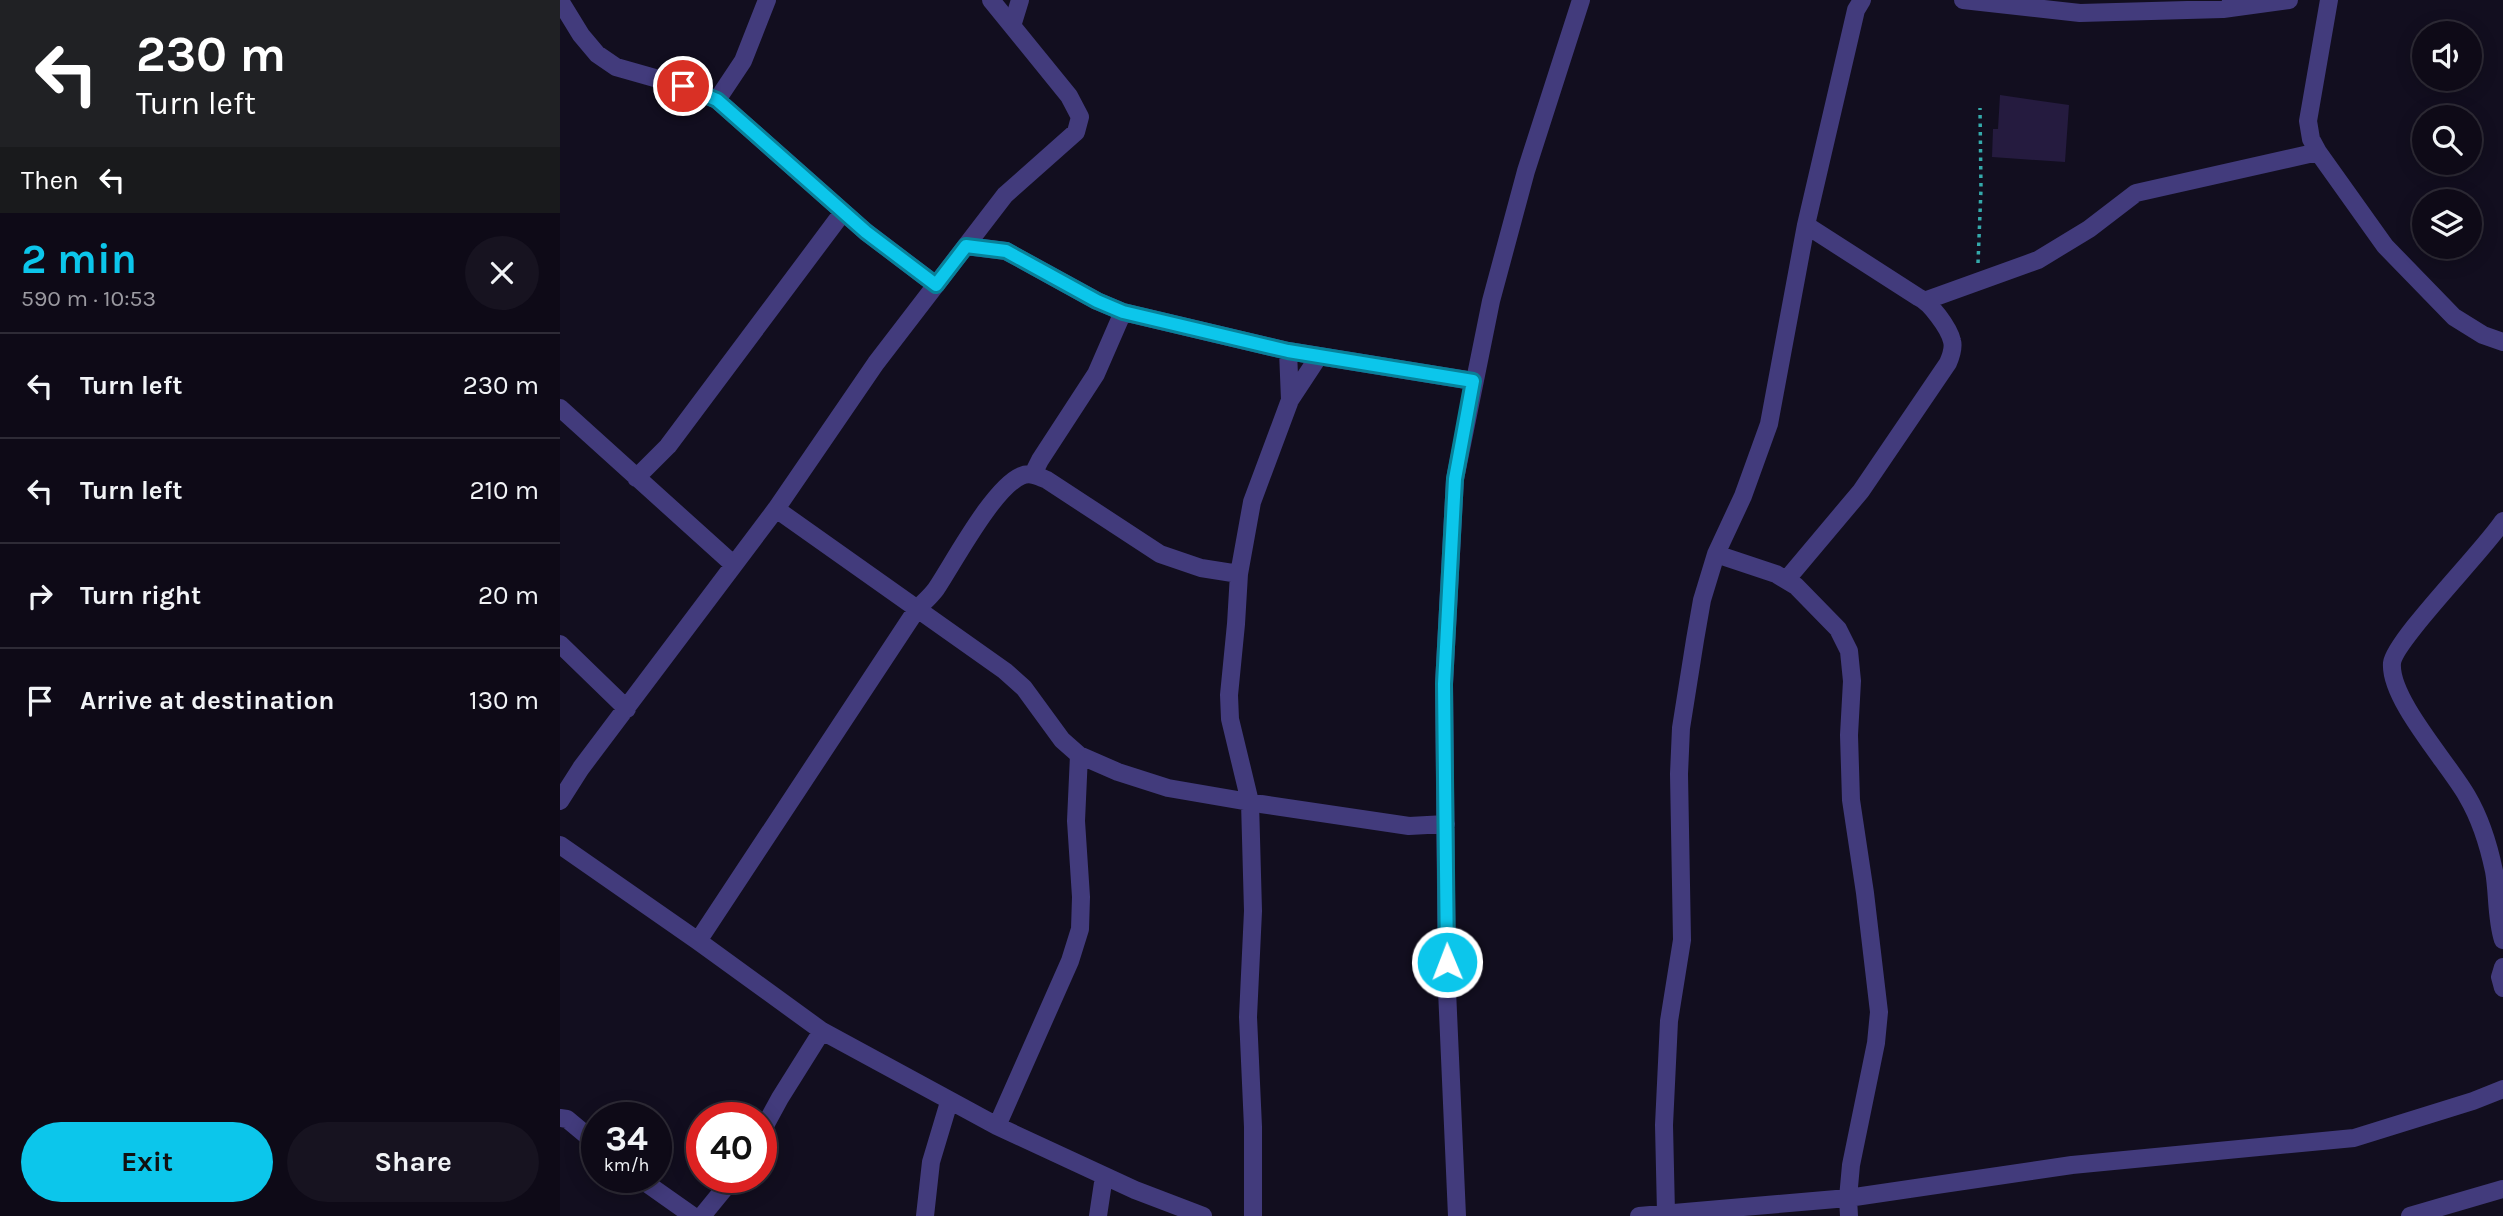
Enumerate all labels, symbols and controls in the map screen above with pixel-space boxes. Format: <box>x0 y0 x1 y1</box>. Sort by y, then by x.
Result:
map controls <box>2412 21 2482 259</box>
button: sound <box>2412 21 2482 91</box>
text: 230 m <box>136 26 286 83</box>
icon: left <box>21 28 112 119</box>
pin <box>653 56 713 116</box>
icon: arrive <box>664 67 702 105</box>
text: Turn left <box>136 85 256 122</box>
button: search <box>2412 105 2482 175</box>
icon: left <box>93 161 131 199</box>
text: Then <box>21 165 79 196</box>
button: layers <box>2412 189 2482 259</box>
text: 2 min <box>21 234 137 284</box>
button: close <box>465 236 539 310</box>
text: 590 m · 10:53 <box>21 285 156 312</box>
icon: left <box>21 367 59 405</box>
text: Turn left <box>80 370 182 401</box>
text: 230 m <box>463 370 539 401</box>
icon: left <box>21 472 59 510</box>
text: Turn left <box>80 475 182 506</box>
text: 210 m <box>469 475 539 506</box>
icon: right <box>21 577 59 615</box>
text: Turn right <box>80 580 201 611</box>
text: 20 m <box>478 580 539 611</box>
icon: arrive <box>21 682 59 720</box>
text: Arrive at destination <box>80 685 334 716</box>
text: 130 m <box>469 685 539 716</box>
position arrow <box>1410 925 1484 999</box>
speed limit sign: 40 <box>686 1102 777 1193</box>
text: 34 <box>605 1118 648 1159</box>
button: Exit <box>21 1122 273 1202</box>
button: Share <box>287 1122 539 1202</box>
text: km/h <box>604 1154 649 1176</box>

